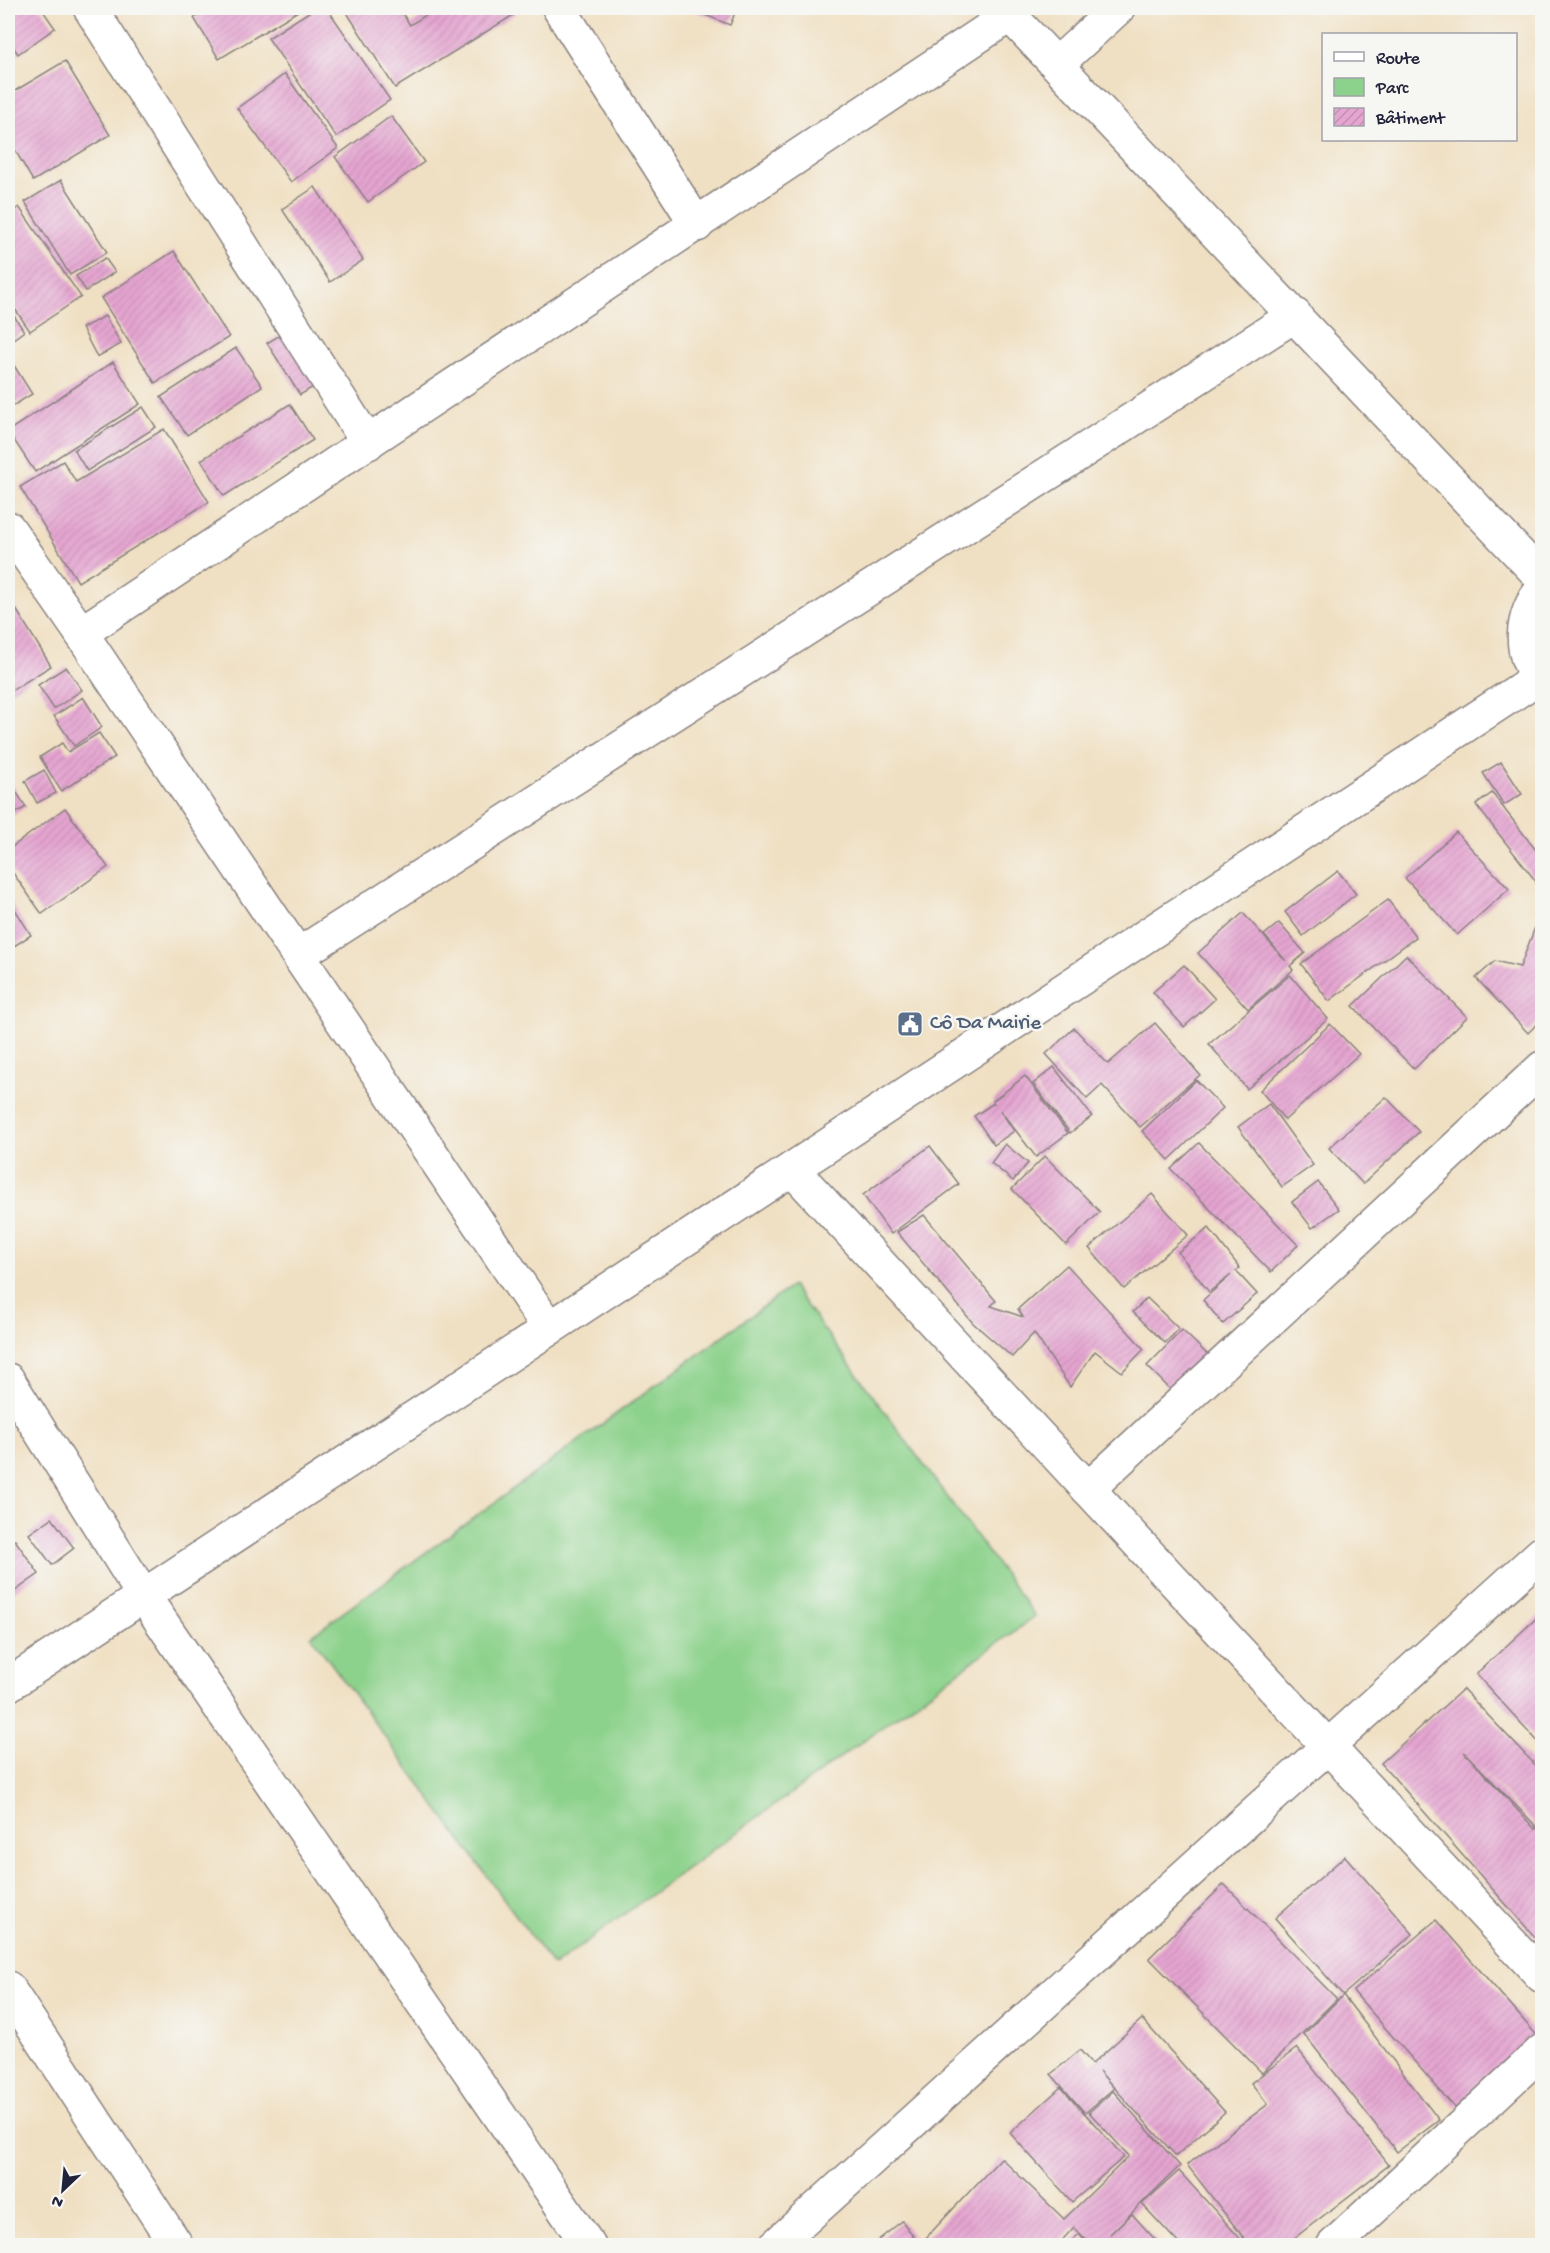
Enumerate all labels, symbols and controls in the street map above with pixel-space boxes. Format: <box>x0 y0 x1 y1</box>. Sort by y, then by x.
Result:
legend <box>1322 33 1517 141</box>
text: Route <box>1376 49 1421 70</box>
text: Parc <box>1375 79 1409 100</box>
text: Bâtiment <box>1375 109 1446 130</box>
public building icon: Cô Da Mairie <box>895 1009 925 1039</box>
place label: Cô Da Mairie <box>930 1012 1042 1037</box>
north arrow <box>33 2160 93 2220</box>
text: N <box>49 2189 67 2211</box>

